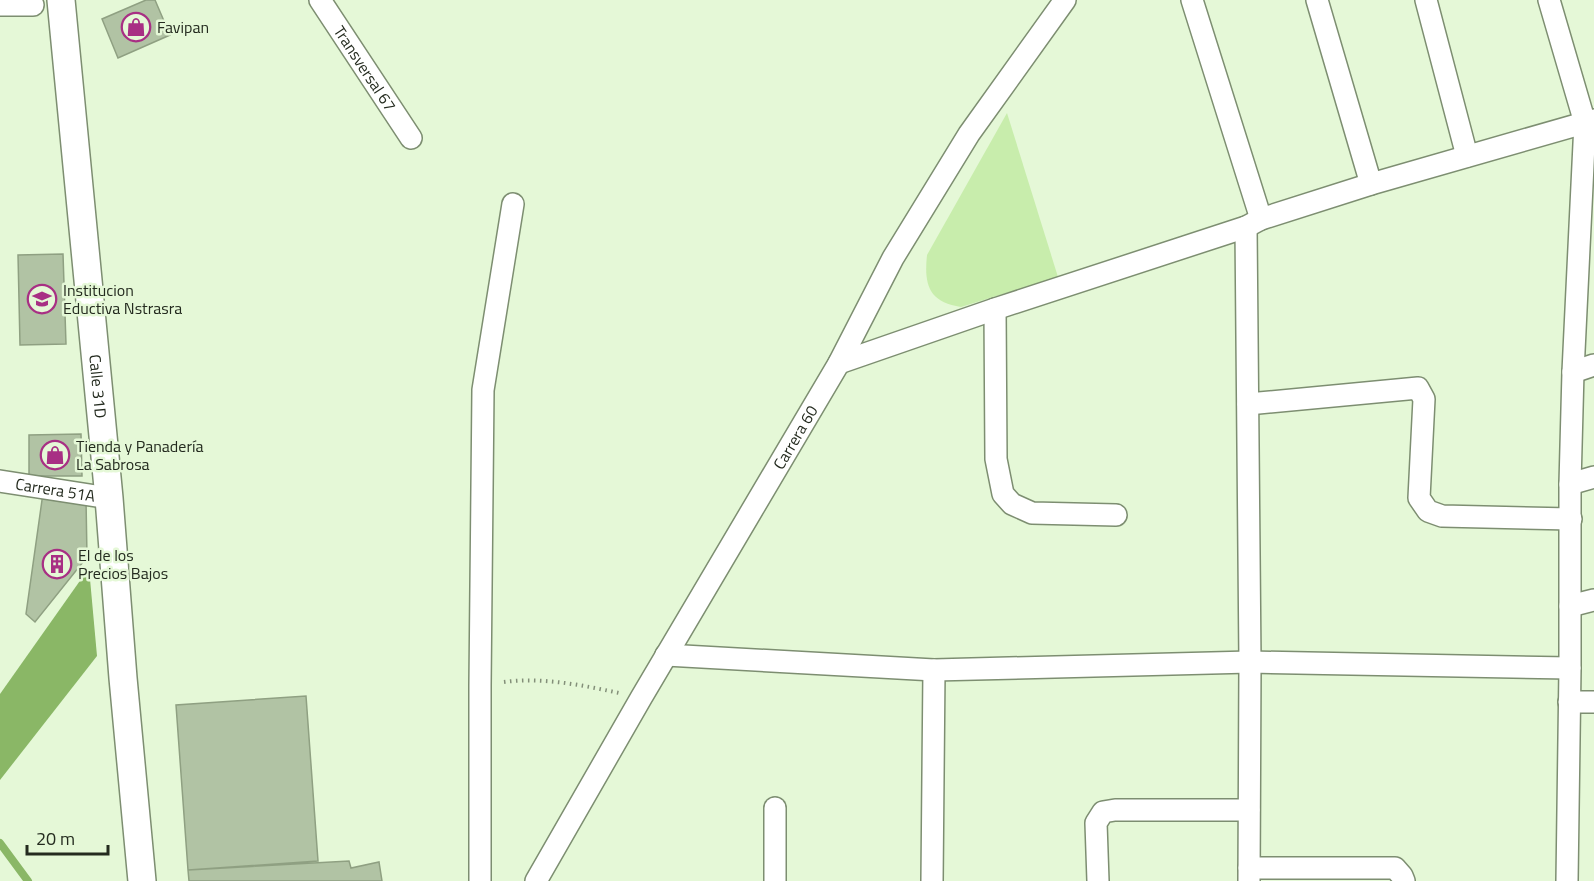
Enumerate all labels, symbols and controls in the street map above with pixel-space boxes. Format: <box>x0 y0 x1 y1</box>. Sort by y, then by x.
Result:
shop icon: Favipan <box>120 11 152 43</box>
place label: Favipan <box>157 15 209 39</box>
street label: Transversal 67 <box>328 21 402 116</box>
place label: Institucion Eductiva Nstrasra <box>63 278 182 320</box>
school or university icon: Institucion Eductiva Nstrasra <box>26 283 58 315</box>
street label: Calle 31D <box>83 353 113 419</box>
street label: Carrera 60 <box>767 401 824 474</box>
place label: Tienda y Panadería La Sabrosa <box>76 434 203 476</box>
shop icon: Tienda y Panadería La Sabrosa <box>39 439 71 471</box>
street label: Carrera 51A <box>14 472 97 508</box>
place label: El de los Precios Bajos <box>78 543 168 585</box>
building icon: El de los Precios Bajos <box>41 548 73 580</box>
scale bar <box>27 818 108 856</box>
text: 20 m <box>36 825 75 852</box>

